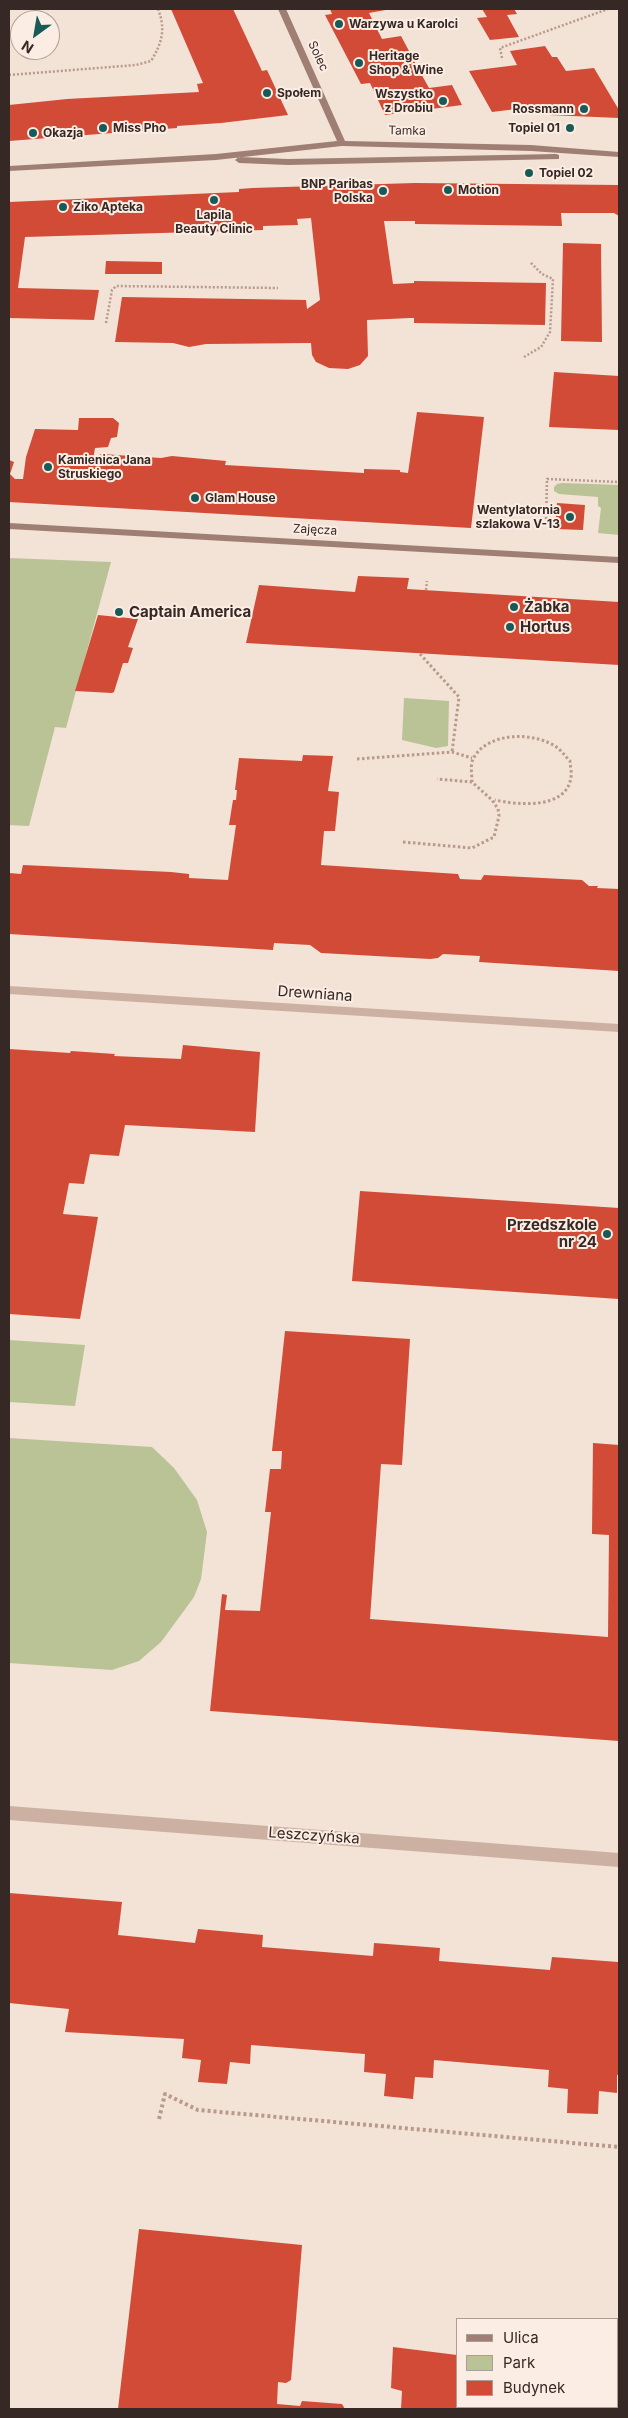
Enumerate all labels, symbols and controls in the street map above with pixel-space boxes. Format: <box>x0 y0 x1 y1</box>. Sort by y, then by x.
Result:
north arrow <box>10 10 60 60</box>
place label: Warzywa u Karolci <box>349 17 458 31</box>
marker: Warzywa u Karolci <box>333 18 345 30</box>
text: N <box>18 37 36 57</box>
street label: Solec <box>305 39 331 73</box>
place label: Heritage Shop & Wine <box>369 49 443 77</box>
marker: Heritage Shop & Wine <box>353 57 365 69</box>
place label: Społem <box>277 86 321 100</box>
marker: Społem <box>261 87 273 99</box>
place label: Wszystko z Drobiu <box>375 87 433 115</box>
marker: Wszystko z Drobiu <box>437 95 449 107</box>
place label: Rossmann <box>513 102 574 116</box>
marker: Rossmann <box>578 103 590 115</box>
place label: Miss Pho <box>113 121 166 135</box>
place label: Topiel 01 <box>508 121 560 135</box>
marker: Miss Pho <box>97 122 109 134</box>
marker: Topiel 01 <box>564 122 576 134</box>
street label: Tamka <box>388 123 426 139</box>
place label: Okazja <box>43 126 83 140</box>
marker: Okazja <box>27 127 39 139</box>
place label: Topiel 02 <box>539 166 593 180</box>
marker: Topiel 02 <box>523 167 535 179</box>
place label: BNP Paribas Polska <box>301 177 373 205</box>
place label: Motion <box>458 183 499 197</box>
marker: Motion <box>442 184 454 196</box>
marker: BNP Paribas Polska <box>377 185 389 197</box>
marker: Lapila Beauty Clinic <box>208 194 220 206</box>
place label: Ziko Apteka <box>73 200 143 214</box>
marker: Ziko Apteka <box>57 201 69 213</box>
place label: Lapila Beauty Clinic <box>175 208 253 236</box>
place label: Kamienica Jana Struskiego <box>58 453 151 481</box>
marker: Kamienica Jana Struskiego <box>42 461 54 473</box>
place label: Glam House <box>205 491 276 505</box>
marker: Glam House <box>189 492 201 504</box>
place label: Wentylatornia szlakowa V-13 <box>476 503 560 531</box>
marker: Wentylatornia szlakowa V-13 <box>564 511 576 523</box>
street label: Zajęcza <box>293 522 337 538</box>
place label: Żabka <box>524 598 570 616</box>
marker: Żabka <box>508 601 520 613</box>
place label: Captain America <box>129 603 251 621</box>
marker: Captain America <box>113 606 125 618</box>
place label: Hortus <box>520 618 570 636</box>
marker: Hortus <box>504 621 516 633</box>
street label: Drewniana <box>277 982 353 1006</box>
place label: Przedszkole nr 24 <box>507 1216 597 1251</box>
marker: Przedszkole nr 24 <box>601 1228 613 1240</box>
street label: Leszczyńska <box>268 1824 360 1848</box>
legend <box>456 2318 618 2408</box>
text: Ulica <box>503 2328 539 2347</box>
text: Park <box>503 2353 535 2372</box>
text: Budynek <box>503 2378 565 2397</box>

